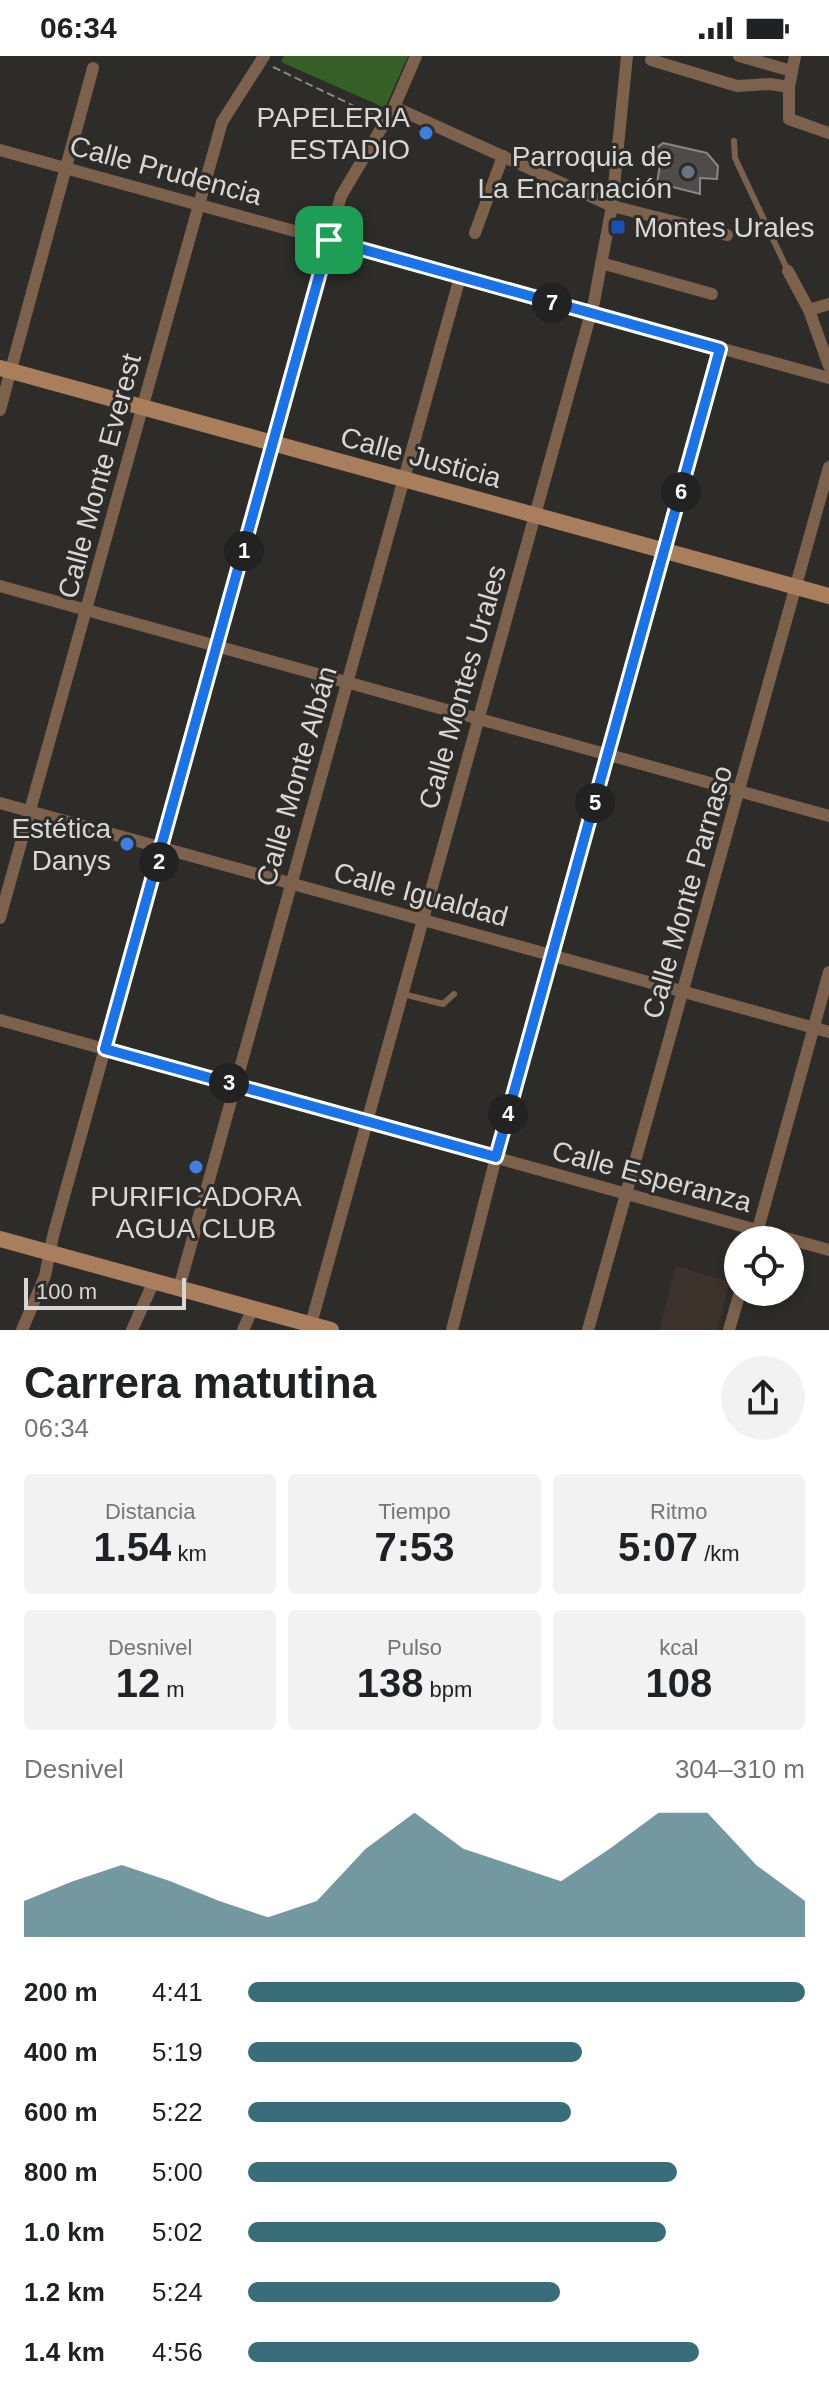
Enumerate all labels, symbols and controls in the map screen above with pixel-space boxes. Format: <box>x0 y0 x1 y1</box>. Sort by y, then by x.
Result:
text: 06:34 <box>40 11 117 44</box>
place label: PAPELERIA ESTADIO <box>256 102 410 165</box>
marker: PAPELERIA ESTADIO <box>417 124 435 142</box>
street label: Calle Prudencia <box>66 130 266 211</box>
place label: Parroquia de La Encarnación <box>477 141 672 204</box>
marker: Parroquia de La Encarnación <box>679 163 697 181</box>
pin <box>295 206 363 274</box>
place label: Montes Urales <box>634 212 815 243</box>
icon: arrive <box>307 218 351 262</box>
marker: Montes Urales <box>609 218 627 236</box>
pin: 7 <box>532 283 572 323</box>
text: 7 <box>546 290 558 315</box>
street label: Calle Monte Everest <box>52 350 147 602</box>
street label: Calle Justicia <box>337 421 505 494</box>
pin: 6 <box>661 472 701 512</box>
text: 6 <box>675 479 687 504</box>
pin: 1 <box>224 531 264 571</box>
text: 1 <box>238 538 250 563</box>
street label: Calle Montes Urales <box>413 562 512 813</box>
street label: Calle Monte Albán <box>250 663 343 890</box>
street label: Calle Monte Parnaso <box>637 762 738 1022</box>
pin: 5 <box>575 783 615 823</box>
text: 5 <box>589 790 601 815</box>
place label: Estética Danys <box>11 813 111 876</box>
marker: Estética Danys <box>118 835 136 853</box>
pin: 2 <box>139 842 179 882</box>
text: 2 <box>153 849 165 874</box>
street label: Calle Igualdad <box>330 856 511 933</box>
pin: 3 <box>209 1063 249 1103</box>
text: 3 <box>223 1070 235 1095</box>
pin: 4 <box>488 1094 528 1134</box>
text: 4 <box>502 1101 514 1126</box>
street label: Calle Esperanza <box>549 1135 756 1218</box>
marker: PURIFICADORA AGUA CLUB <box>187 1158 205 1176</box>
place label: PURIFICADORA AGUA CLUB <box>90 1181 302 1244</box>
map controls <box>724 1226 804 1306</box>
button: locate <box>724 1226 804 1306</box>
scale bar <box>24 1274 186 1310</box>
text: 100 m <box>36 1279 97 1304</box>
button: share <box>721 1356 805 1440</box>
text: Carrera matutina <box>24 1358 376 1407</box>
text: 06:34 <box>24 1413 89 1443</box>
text: Distancia <box>105 1499 195 1524</box>
text: Tiempo <box>378 1499 451 1524</box>
text: Ritmo <box>650 1499 708 1524</box>
text: 1.54 <box>94 1525 171 1569</box>
text: 7:53 <box>374 1525 455 1569</box>
text: 5:07 <box>618 1525 698 1569</box>
text: km <box>171 1541 207 1566</box>
text: /km <box>698 1541 740 1566</box>
text: Desnivel <box>108 1635 192 1660</box>
text: Pulso <box>387 1635 442 1660</box>
text: kcal <box>659 1635 698 1660</box>
text: 12 <box>116 1661 160 1705</box>
text: 138 <box>357 1661 423 1705</box>
text: 108 <box>645 1661 712 1705</box>
text: m <box>160 1677 185 1702</box>
text: bpm <box>423 1677 472 1702</box>
text: Desnivel <box>24 1754 124 1784</box>
text: 304–310 m <box>675 1754 805 1784</box>
text: 200 m <box>24 1977 98 2007</box>
text: 4:41 <box>152 1977 203 2007</box>
text: 400 m <box>24 2037 98 2067</box>
text: 5:19 <box>152 2037 203 2067</box>
text: 600 m <box>24 2097 98 2127</box>
text: 5:22 <box>152 2097 203 2127</box>
text: 800 m <box>24 2157 98 2187</box>
text: 5:00 <box>152 2157 203 2187</box>
text: 1.0 km <box>24 2217 105 2247</box>
text: 5:02 <box>152 2217 203 2247</box>
text: 1.2 km <box>24 2277 105 2307</box>
text: 5:24 <box>152 2277 203 2307</box>
text: 1.4 km <box>24 2337 105 2367</box>
text: 4:56 <box>152 2337 203 2367</box>

